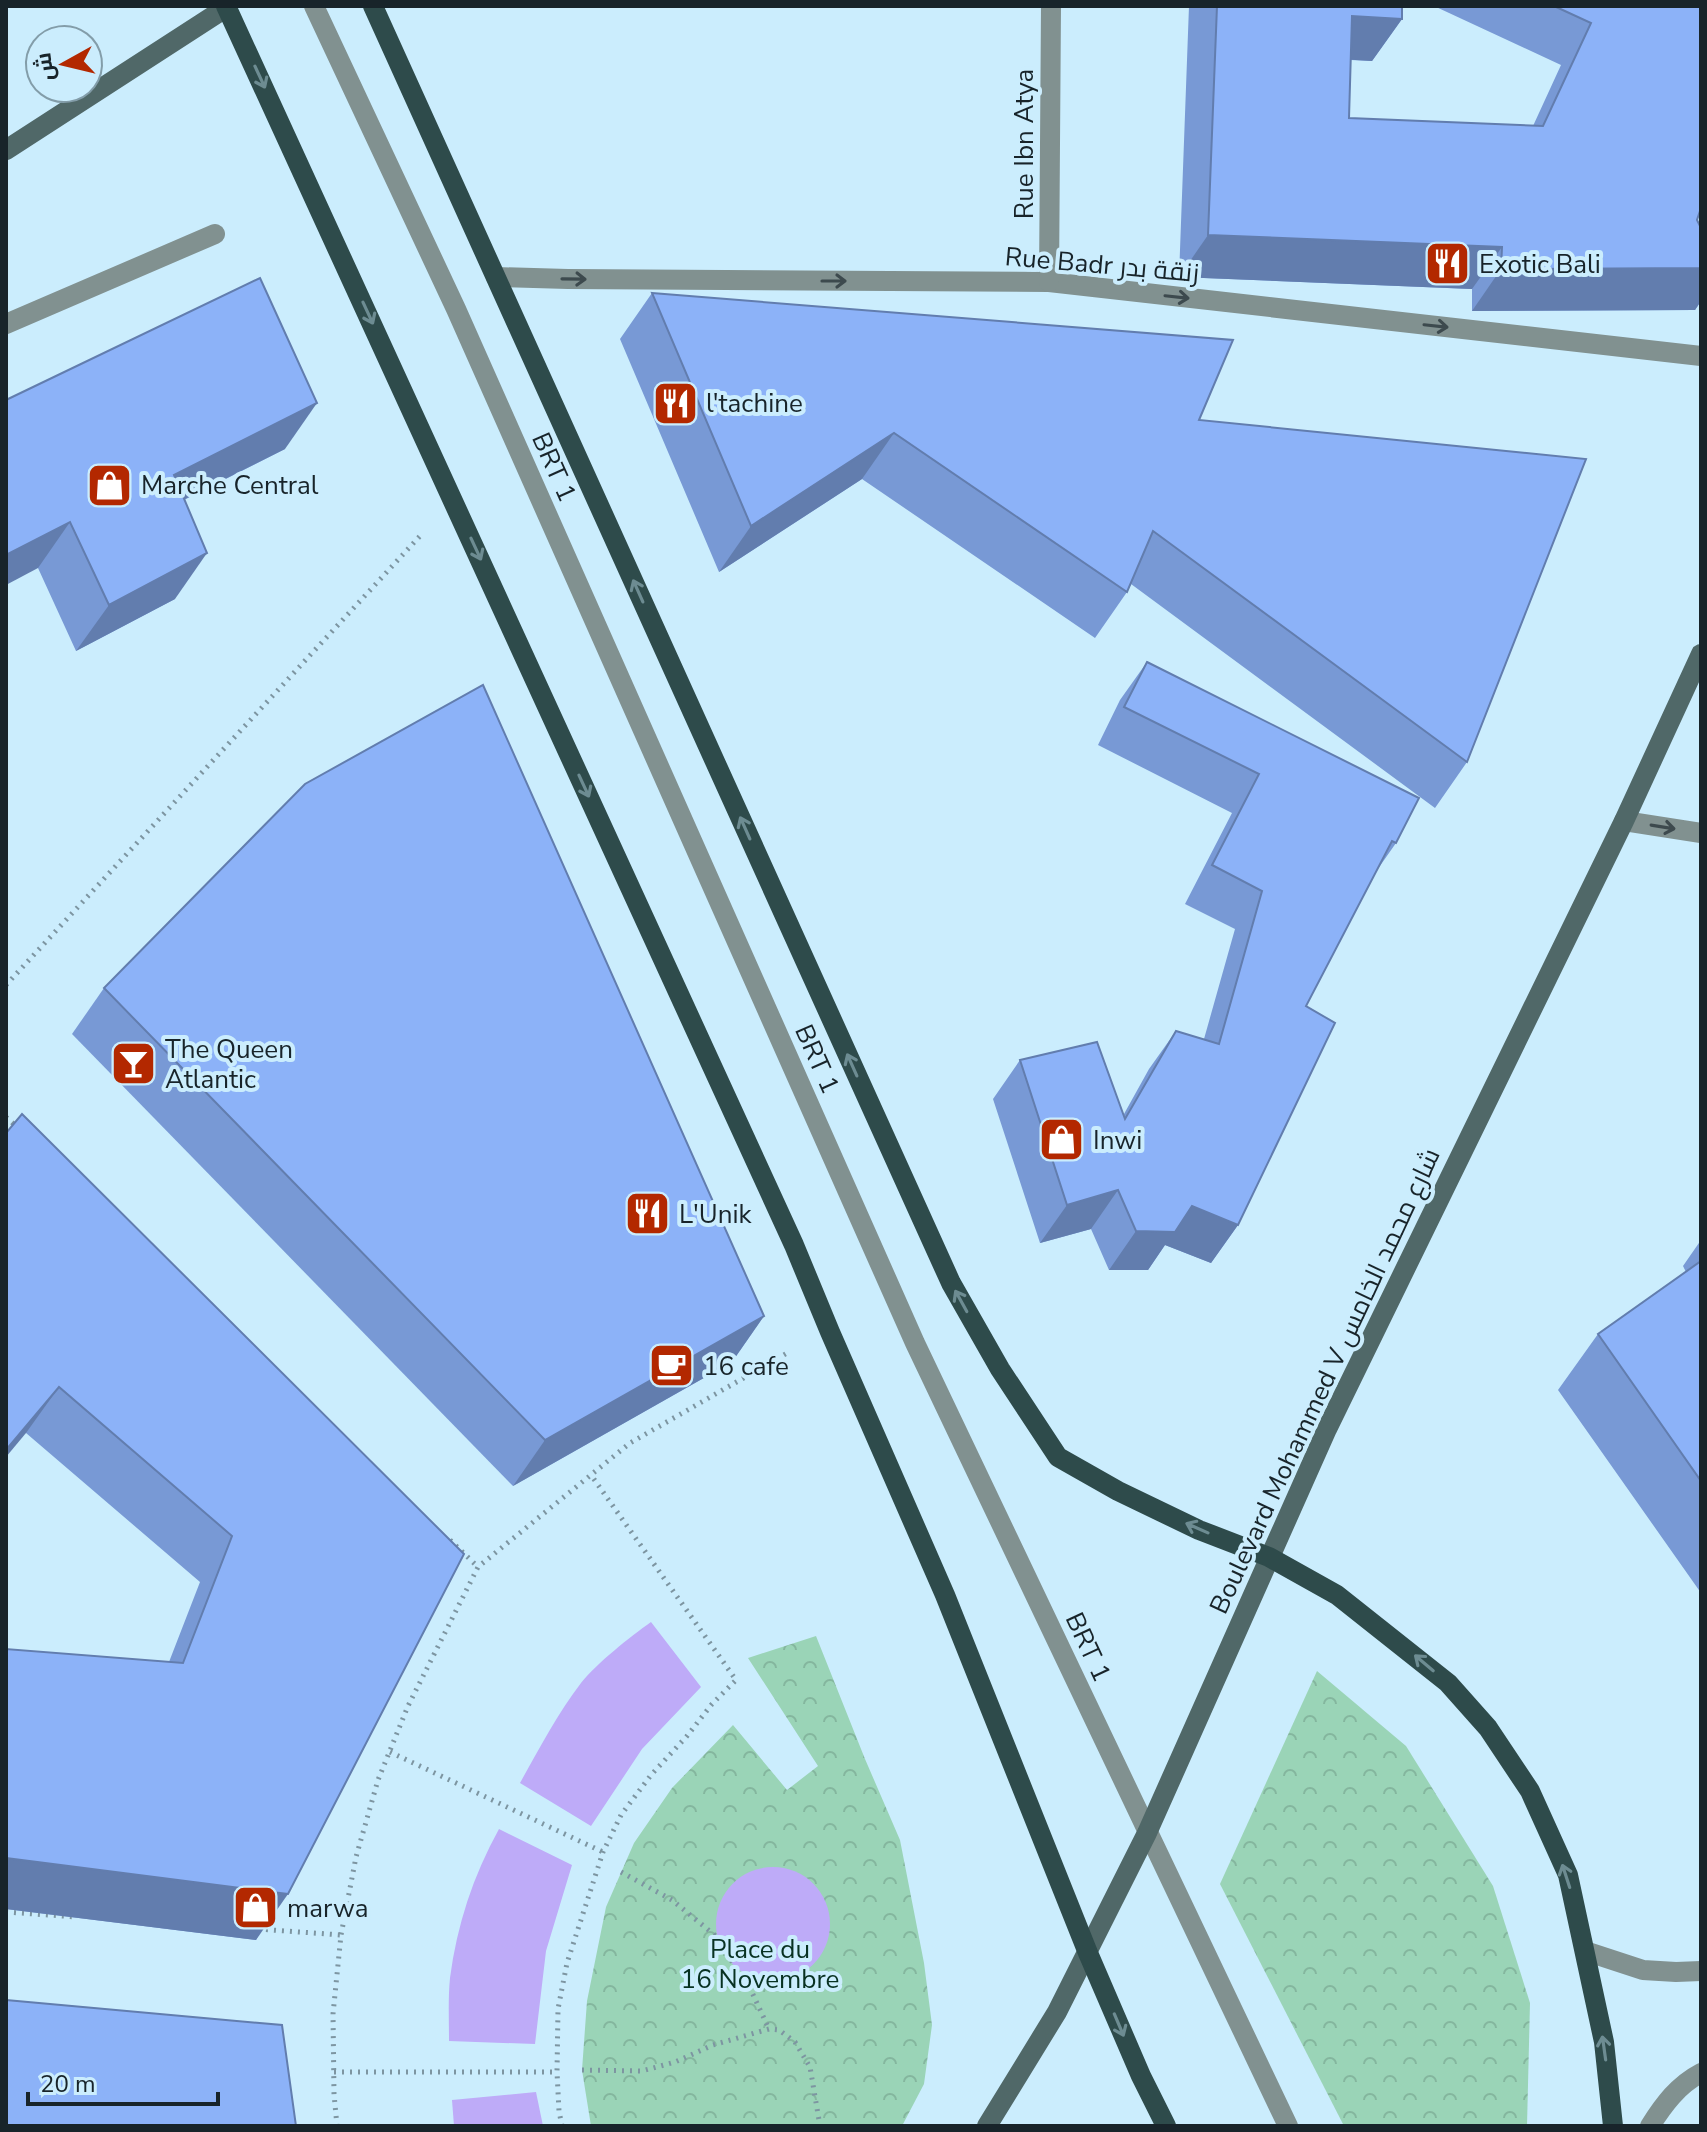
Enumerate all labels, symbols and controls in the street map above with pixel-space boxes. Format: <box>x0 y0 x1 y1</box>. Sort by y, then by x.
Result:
north arrow <box>24 24 104 104</box>
text: ش <box>28 51 62 83</box>
one-way arrow <box>253 64 268 88</box>
street label: Rue Ibn Atya <box>1007 69 1042 219</box>
street label: Rue Badr زنقة بدر <box>1003 239 1201 291</box>
restaurant icon: Exotic Bali <box>1424 240 1472 288</box>
place label: Exotic Bali <box>1479 247 1601 282</box>
one-way arrow <box>560 272 587 287</box>
one-way arrow <box>820 273 847 289</box>
one-way arrow <box>1164 289 1190 304</box>
one-way arrow <box>361 301 376 325</box>
one-way arrow <box>1422 318 1449 333</box>
restaurant icon: l'tachine <box>651 379 699 427</box>
place label: l'tachine <box>706 386 803 421</box>
street label: BRT 1 <box>523 427 585 507</box>
shop icon: Marche Central <box>86 461 134 509</box>
place label: Marche Central <box>141 468 319 503</box>
one-way arrow <box>470 537 485 561</box>
one-way arrow <box>630 579 645 603</box>
one-way arrow <box>578 773 593 797</box>
one-way arrow <box>737 816 752 840</box>
one-way arrow <box>1649 820 1675 835</box>
street label: BRT 1 <box>786 1019 848 1099</box>
place label: The Queen Atlantic <box>165 1032 293 1097</box>
bar icon: The Queen Atlantic <box>110 1040 158 1088</box>
one-way arrow <box>844 1053 859 1077</box>
shop icon: Inwi <box>1038 1116 1086 1164</box>
place label: Inwi <box>1093 1123 1142 1158</box>
street label: Boulevard Mohammed V شارع محمد الخامس <box>1201 1143 1449 1619</box>
restaurant icon: L'Unik <box>624 1190 672 1238</box>
place label: L'Unik <box>679 1197 753 1232</box>
one-way arrow <box>953 1289 968 1313</box>
cafe icon: 16 cafe <box>648 1342 696 1390</box>
place label: 16 cafe <box>703 1349 789 1384</box>
one-way arrow <box>1185 1520 1209 1535</box>
street label: BRT 1 <box>1057 1607 1119 1687</box>
one-way arrow <box>1414 1654 1434 1672</box>
one-way arrow <box>1558 1864 1573 1889</box>
shop icon: marwa <box>232 1884 280 1932</box>
place label: marwa <box>287 1891 369 1926</box>
park label: Place du 16 Novembre <box>681 1932 839 1997</box>
one-way arrow <box>1112 2012 1127 2036</box>
one-way arrow <box>1596 2036 1611 2062</box>
scale bar <box>28 2056 218 2106</box>
text: 20 m <box>40 2068 96 2100</box>

